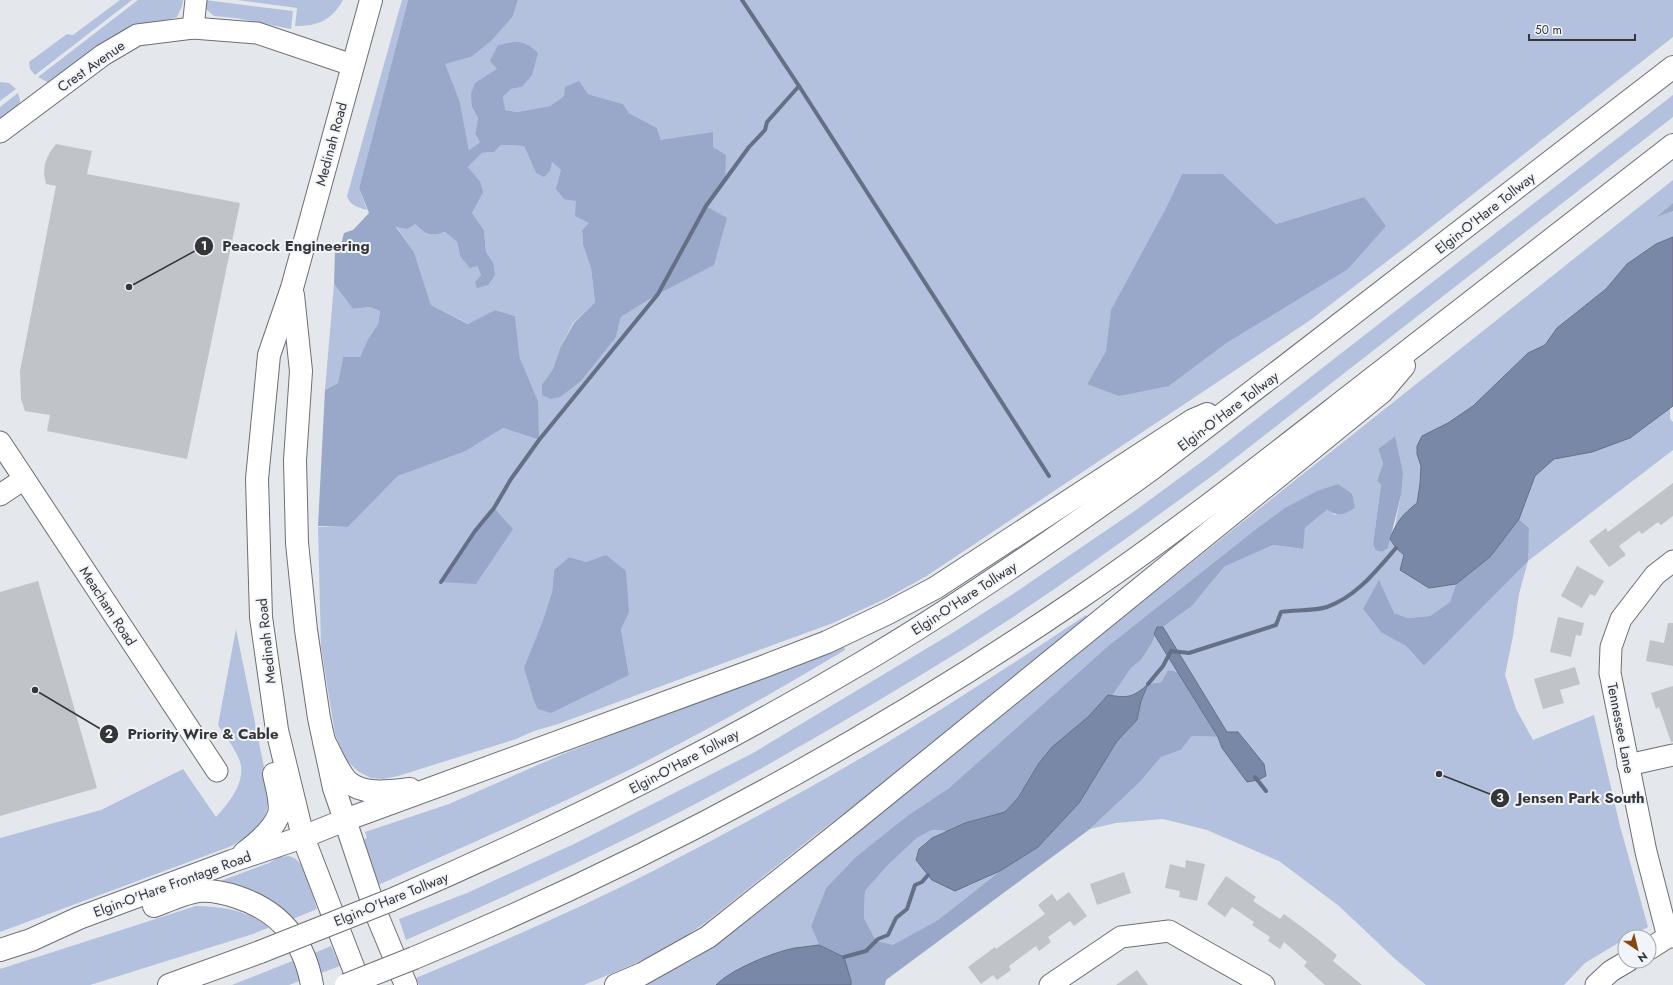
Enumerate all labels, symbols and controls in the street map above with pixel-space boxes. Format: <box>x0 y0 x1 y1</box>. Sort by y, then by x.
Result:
scale bar <box>1529 16 1635 42</box>
text: 50 m <box>1535 21 1562 39</box>
street label: Crest Avenue <box>53 35 129 97</box>
street label: Medinah Road <box>310 100 352 188</box>
street label: Elgin-O'Hare Tollway <box>1431 167 1540 258</box>
callout: Peacock Engineering <box>194 233 378 260</box>
text: Peacock Engineering <box>222 235 370 257</box>
text: 1 <box>201 237 207 255</box>
street label: Elgin-O'Hare Tollway <box>1173 366 1283 456</box>
street label: Elgin-O'Hare Tollway <box>907 556 1021 640</box>
street label: Meacham Road <box>75 562 141 650</box>
street label: Medinah Road <box>252 597 280 685</box>
street label: Tennessee Lane <box>1602 681 1640 775</box>
callout: Priority Wire & Cable <box>99 720 286 747</box>
text: Priority Wire & Cable <box>127 723 279 745</box>
street label: Elgin-O'Hare Tollway <box>625 723 743 799</box>
text: 2 <box>105 725 113 743</box>
callout: Jensen Park South <box>1490 784 1653 811</box>
text: Jensen Park South <box>1514 787 1645 809</box>
text: 3 <box>1496 789 1504 807</box>
street label: Elgin-O'Hare Frontage Road <box>90 846 254 922</box>
street label: Elgin-O'Hare Tollway <box>331 867 452 931</box>
north arrow <box>1617 929 1657 969</box>
text: N <box>1635 948 1651 966</box>

